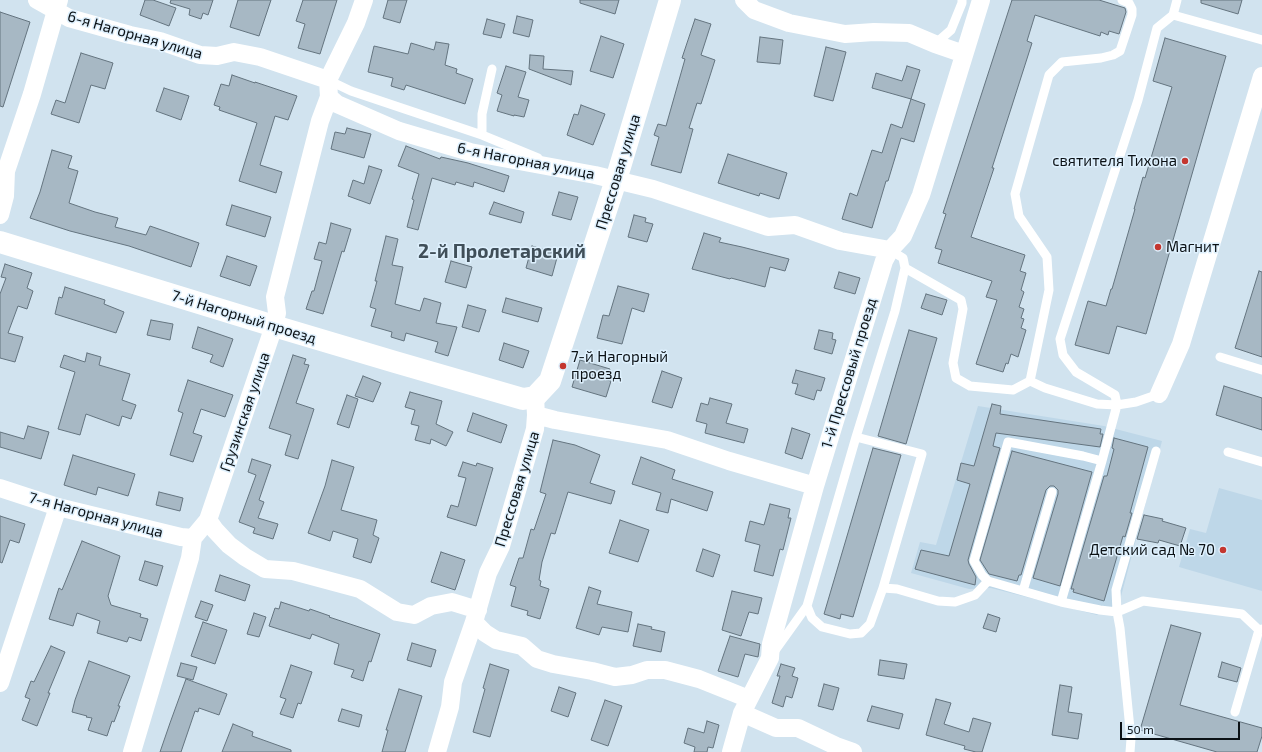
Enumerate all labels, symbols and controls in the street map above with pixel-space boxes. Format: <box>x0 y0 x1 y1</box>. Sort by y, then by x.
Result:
street label: 6-я Нагорная улица <box>65 7 205 63</box>
street label: Прессовая улица <box>592 112 644 232</box>
street label: 6-я Нагорная улица <box>456 139 596 183</box>
place label: святителя Тихона <box>1052 152 1177 170</box>
marker: святителя Тихона <box>1180 156 1190 166</box>
place label: Магнит <box>1166 238 1219 256</box>
district label: 2-й Пролетарский <box>418 241 586 263</box>
marker: Магнит <box>1153 242 1163 252</box>
street label: 7-й Нагорный проезд <box>169 286 319 348</box>
street label: 1-й Прессовый проезд <box>818 296 880 450</box>
place label: 7-й Нагорный проезд <box>571 348 668 383</box>
street label: Грузинская улица <box>216 350 274 474</box>
marker: 7-й Нагорный проезд <box>558 361 568 371</box>
street label: Прессовая улица <box>491 429 543 549</box>
street label: 7-я Нагорная улица <box>27 488 165 542</box>
place label: Детский сад № 70 <box>1089 541 1215 559</box>
marker: Детский сад № 70 <box>1218 545 1228 555</box>
scale bar <box>1122 714 1242 740</box>
text: 50 m <box>1127 722 1154 736</box>

